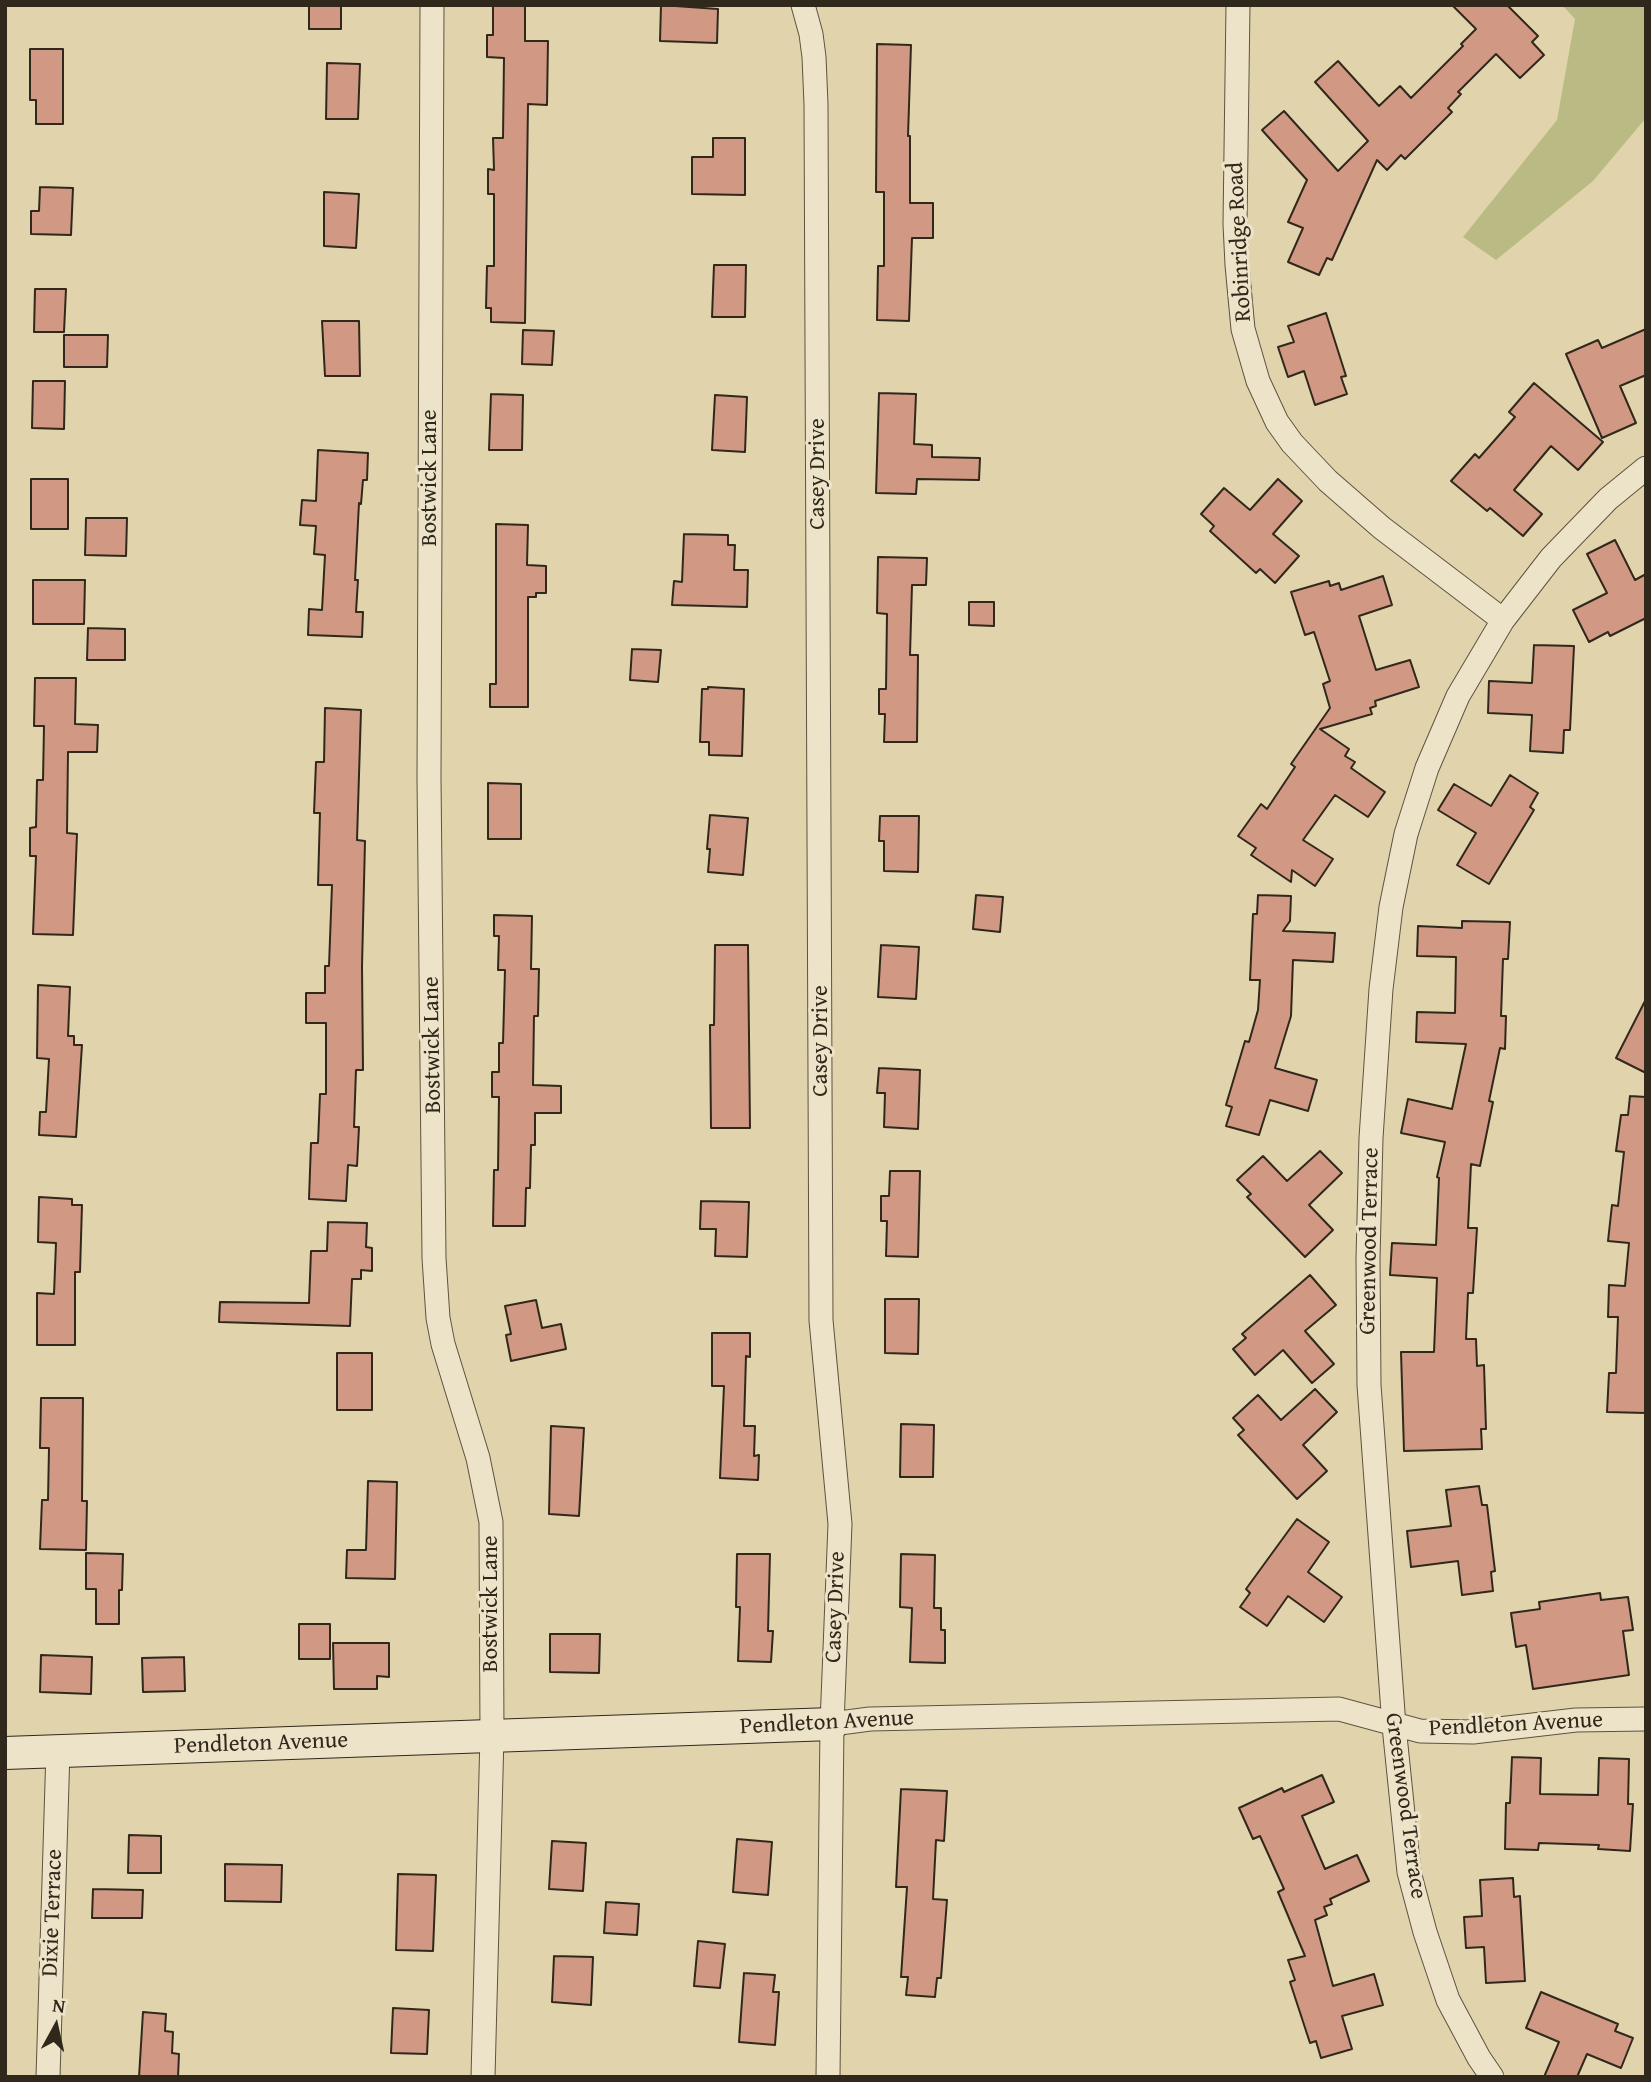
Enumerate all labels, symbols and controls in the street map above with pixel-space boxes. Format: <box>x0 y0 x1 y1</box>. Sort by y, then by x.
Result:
street label: Robinridge Road <box>1222 161 1258 323</box>
street label: Bostwick Lane <box>416 409 444 547</box>
street label: Casey Drive <box>804 418 832 530</box>
street label: Bostwick Lane <box>418 976 448 1114</box>
street label: Casey Drive <box>807 985 835 1097</box>
street label: Greenwood Terrace <box>1355 1147 1385 1335</box>
street label: Bostwick Lane <box>477 1535 505 1673</box>
street label: Casey Drive <box>820 1551 852 1663</box>
street label: Pendleton Avenue <box>739 1705 915 1741</box>
street label: Pendleton Avenue <box>1428 1707 1604 1743</box>
street label: Greenwood Terrace <box>1378 1711 1432 1901</box>
street label: Pendleton Avenue <box>174 1727 348 1761</box>
street label: Dixie Terrace <box>37 1849 69 1977</box>
text: N <box>51 1990 67 2020</box>
north arrow <box>21 1991 91 2061</box>

